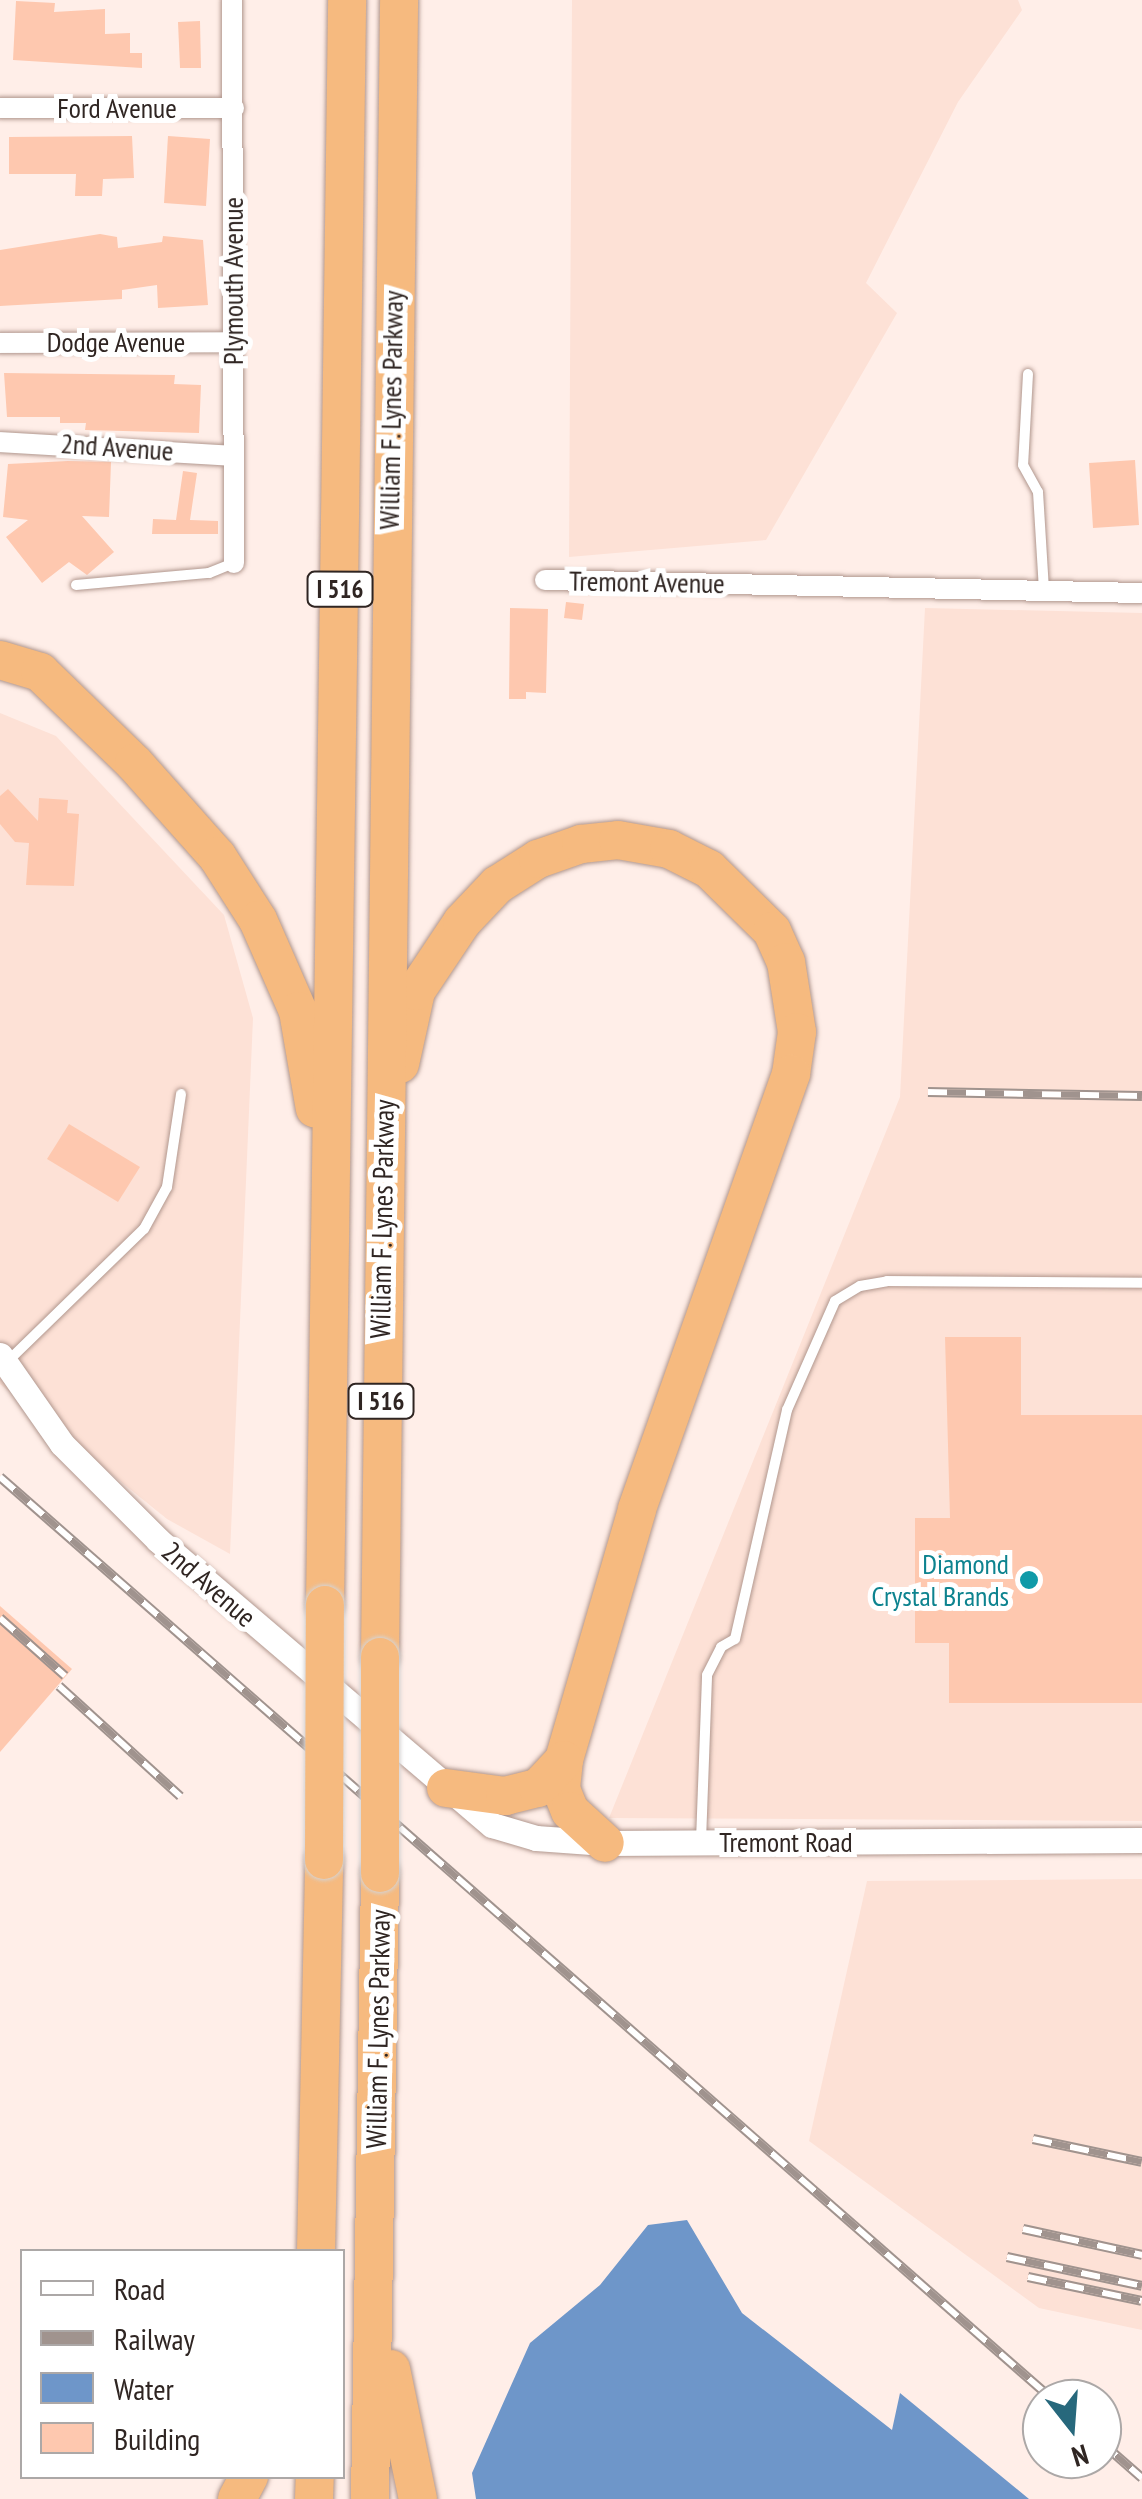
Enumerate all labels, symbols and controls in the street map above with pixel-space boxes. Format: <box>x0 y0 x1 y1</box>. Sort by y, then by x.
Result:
street label: Ford Avenue <box>57 91 177 125</box>
street label: Plymouth Avenue <box>216 197 250 365</box>
street label: William F. Lynes Parkway <box>372 289 410 531</box>
street label: Dodge Avenue <box>46 325 186 359</box>
street label: 2nd Avenue <box>59 426 175 468</box>
street label: Tremont Avenue <box>569 564 725 600</box>
road number: I 516 <box>305 569 375 609</box>
street label: William F. Lynes Parkway <box>363 1098 401 1340</box>
road number: I 516 <box>346 1381 416 1421</box>
street label: 2nd Avenue <box>155 1534 263 1634</box>
place label: Diamond Crystal Brands <box>872 1547 1009 1613</box>
marker: Diamond Crystal Brands <box>1018 1569 1040 1591</box>
street label: Tremont Road <box>719 1825 853 1859</box>
street label: William F. Lynes Parkway <box>359 1908 397 2150</box>
legend <box>20 2249 345 2479</box>
text: Road <box>114 2269 165 2308</box>
text: Railway <box>114 2319 195 2358</box>
text: Water <box>114 2369 174 2408</box>
north arrow <box>1022 2379 1122 2479</box>
text: Building <box>114 2419 200 2458</box>
text: N <box>1068 2436 1093 2476</box>

